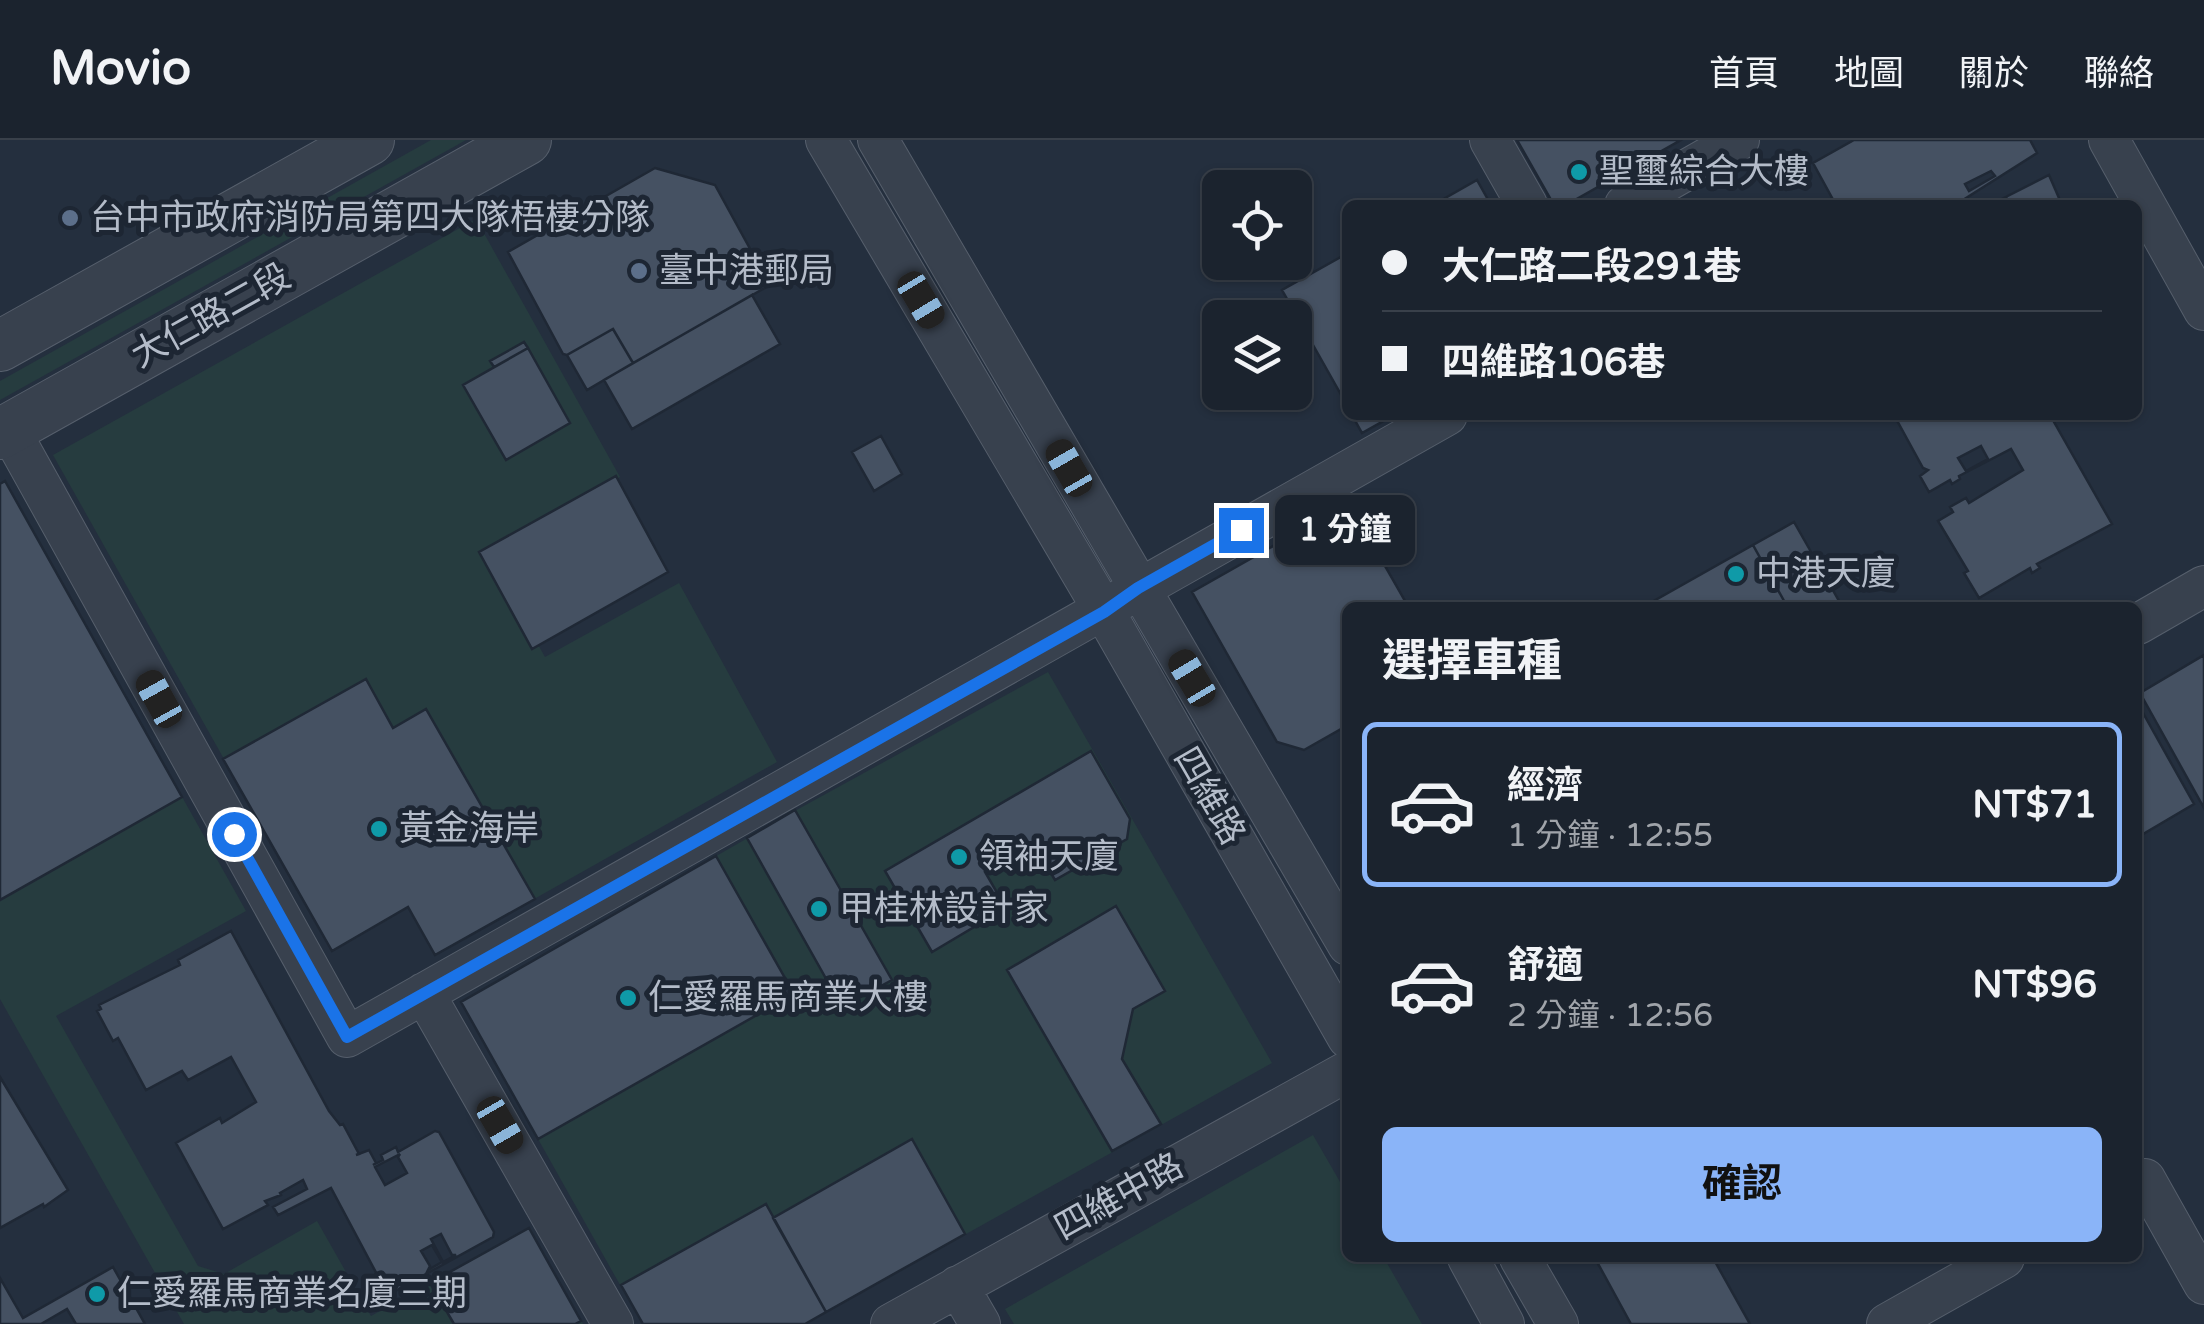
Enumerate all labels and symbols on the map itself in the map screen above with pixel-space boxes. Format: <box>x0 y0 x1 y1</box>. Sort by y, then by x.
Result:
place label: 聖璽綜合大樓 <box>1599 151 1809 193</box>
marker: 聖璽綜合大樓 <box>1568 161 1590 183</box>
place label: 台中市政府消防局第四大隊梧棲分隊 <box>90 197 650 239</box>
marker: 台中市政府消防局第四大隊梧棲分隊 <box>59 207 81 229</box>
place label: 臺中港郵局 <box>659 250 834 292</box>
street label: 大仁路二段 <box>124 255 298 377</box>
marker: 臺中港郵局 <box>628 260 650 282</box>
car <box>893 267 949 333</box>
car <box>1041 435 1097 501</box>
callout: 1 分鐘 <box>1276 495 1416 565</box>
route end <box>1219 508 1264 553</box>
place label: 中港天廈 <box>1756 553 1896 595</box>
marker: 中港天廈 <box>1725 563 1747 585</box>
car <box>1164 645 1220 711</box>
car <box>131 665 187 733</box>
street label: 四維路 <box>1165 740 1253 852</box>
place label: 黃金海岸 <box>399 808 539 850</box>
route start <box>212 812 257 857</box>
marker: 黃金海岸 <box>368 818 390 840</box>
place label: 領袖天廈 <box>979 836 1119 878</box>
marker: 領袖天廈 <box>948 846 970 868</box>
place label: 甲桂林設計家 <box>839 888 1049 930</box>
marker: 甲桂林設計家 <box>808 898 830 920</box>
place label: 仁愛羅馬商業大樓 <box>648 977 928 1019</box>
marker: 仁愛羅馬商業大樓 <box>617 987 639 1009</box>
car <box>472 1092 528 1158</box>
street label: 四維中路 <box>1048 1145 1190 1249</box>
place label: 仁愛羅馬商業名廈三期 <box>117 1273 467 1315</box>
marker: 仁愛羅馬商業名廈三期 <box>86 1283 108 1305</box>

